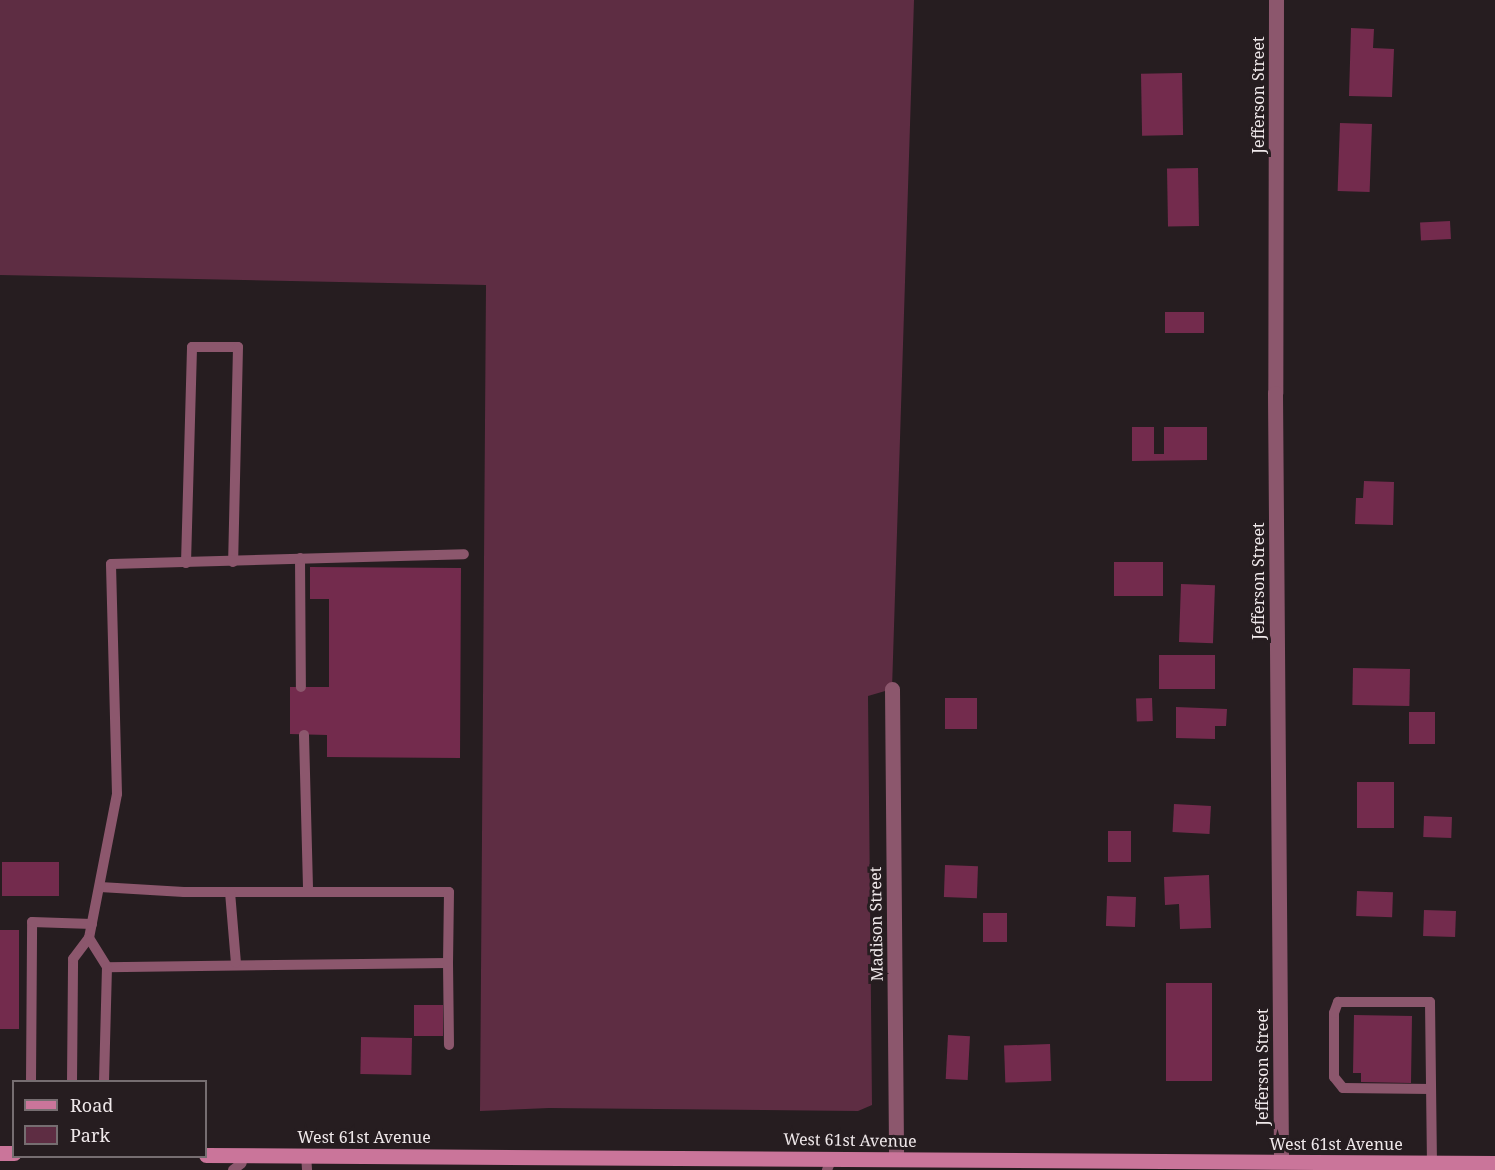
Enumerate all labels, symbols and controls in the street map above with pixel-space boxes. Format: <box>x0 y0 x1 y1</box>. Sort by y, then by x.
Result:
street label: Jefferson Street <box>1248 36 1268 154</box>
street label: Jefferson Street <box>1248 522 1268 640</box>
street label: Madison Street <box>865 867 887 981</box>
street label: Jefferson Street <box>1252 1008 1272 1126</box>
legend <box>12 1080 207 1158</box>
text: Road <box>70 1093 113 1117</box>
text: Park <box>70 1123 110 1147</box>
street label: West 61st Avenue <box>297 1127 431 1147</box>
street label: West 61st Avenue <box>783 1129 917 1151</box>
street label: West 61st Avenue <box>1269 1134 1403 1154</box>

